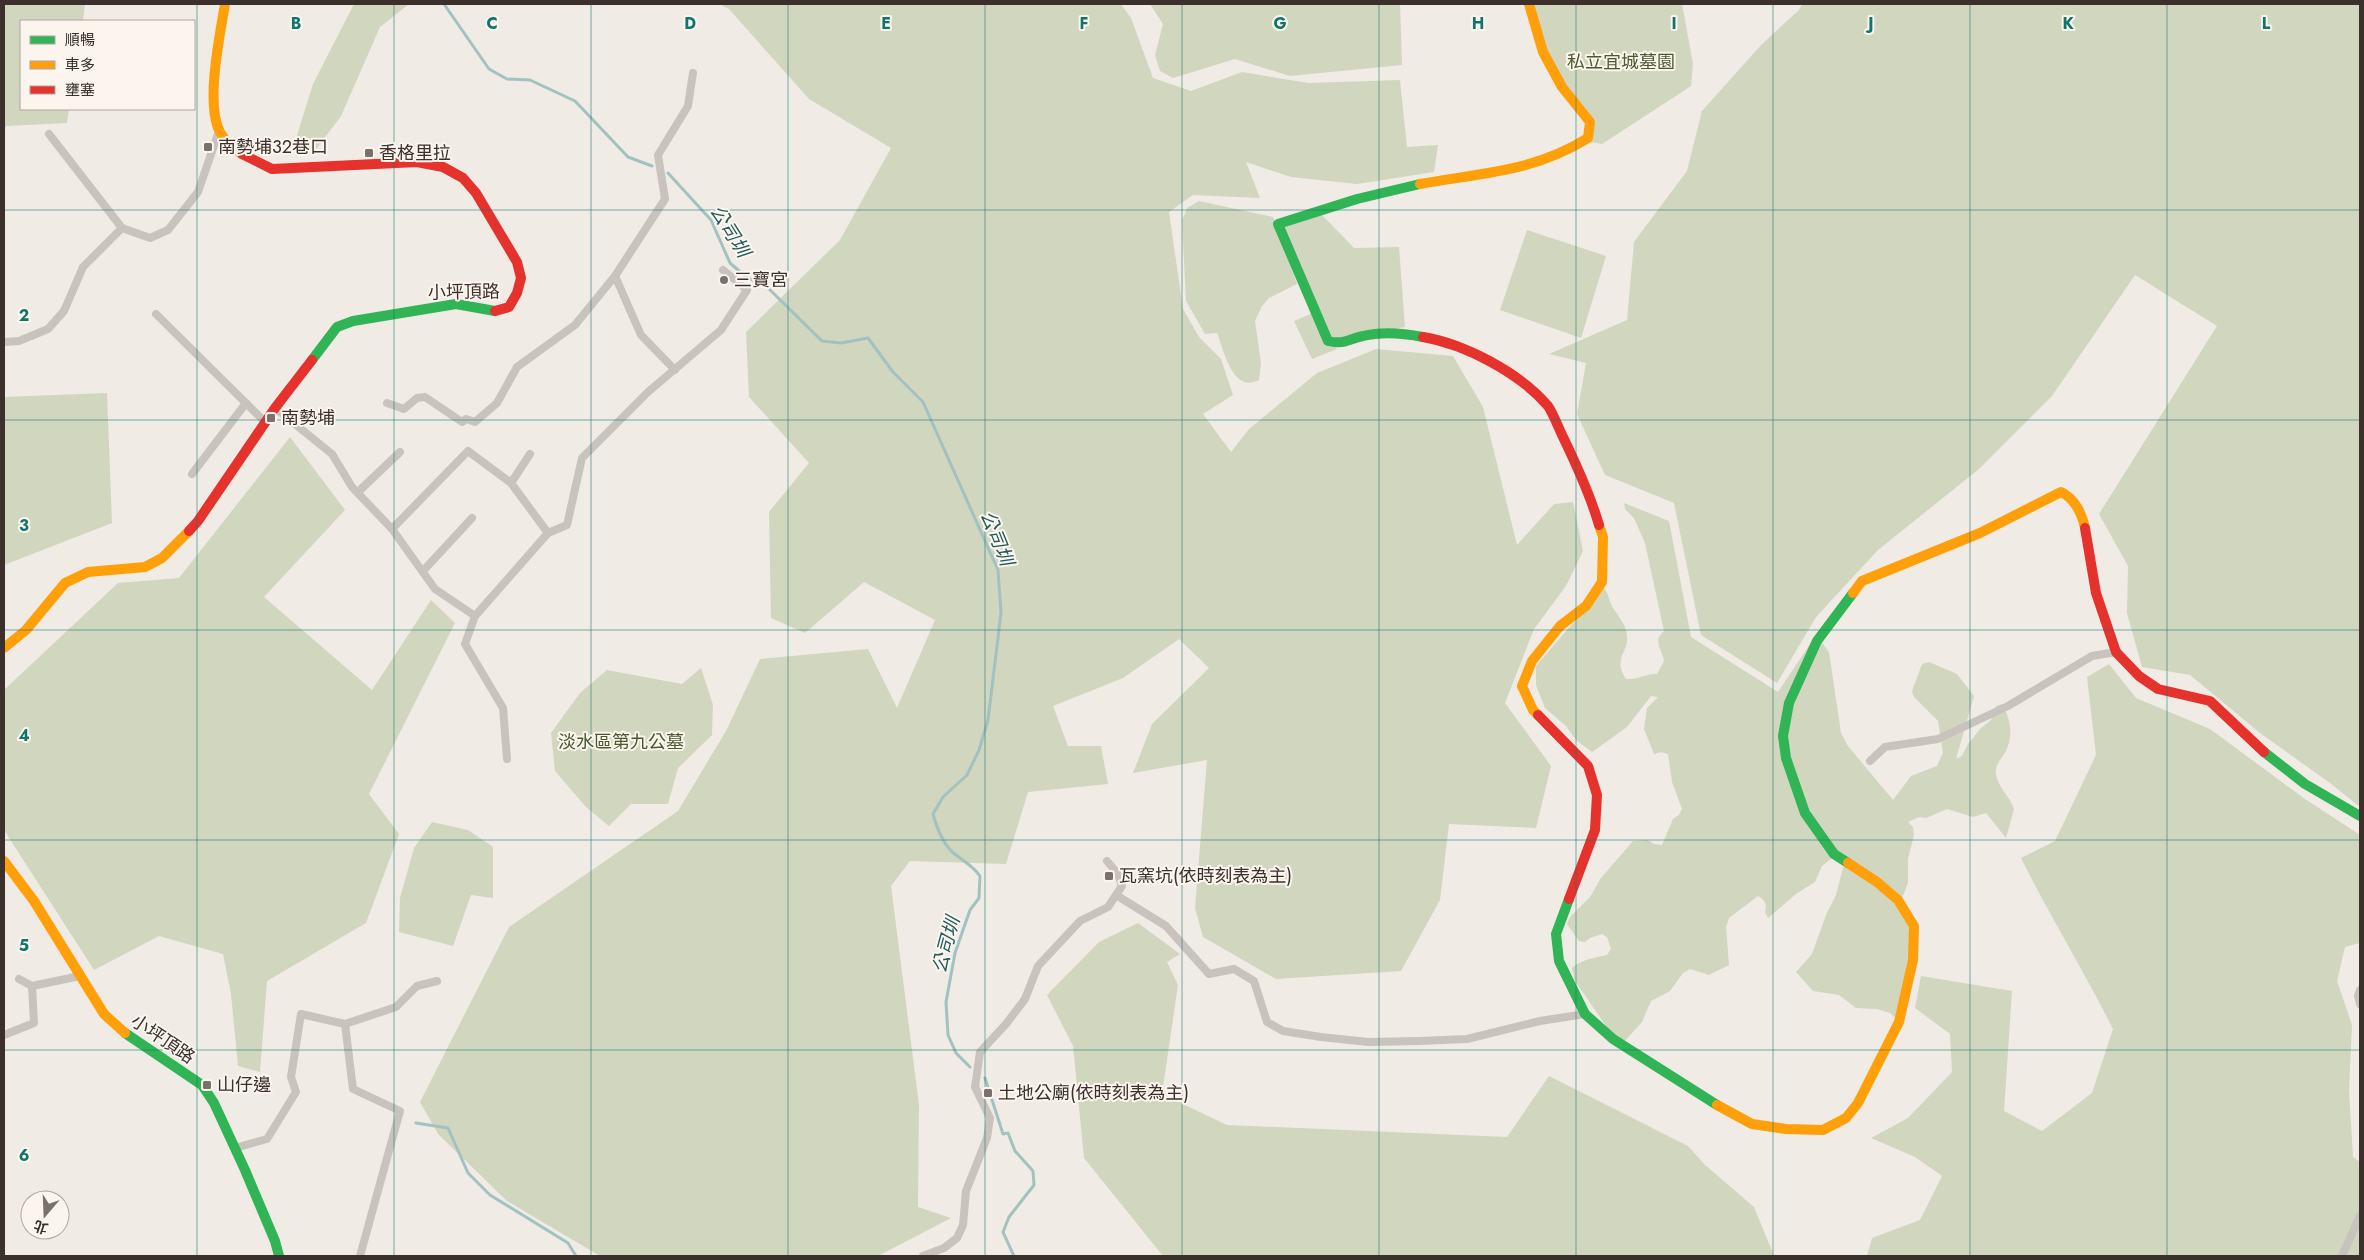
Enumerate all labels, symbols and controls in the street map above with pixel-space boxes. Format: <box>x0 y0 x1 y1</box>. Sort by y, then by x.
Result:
text: B <box>291 12 301 35</box>
text: C <box>486 12 498 35</box>
text: D <box>684 12 696 35</box>
text: E <box>881 12 891 35</box>
text: F <box>1080 12 1088 35</box>
text: G <box>1273 12 1287 35</box>
text: H <box>1472 12 1484 35</box>
text: I <box>1671 12 1677 35</box>
text: J <box>1865 12 1874 35</box>
text: K <box>2062 12 2074 35</box>
text: L <box>2262 12 2271 35</box>
legend <box>20 20 195 110</box>
text: 順暢 <box>65 29 95 51</box>
park label: 私立宜城墓園 <box>1567 49 1675 75</box>
text: 車多 <box>65 54 95 76</box>
text: 壅塞 <box>65 79 95 101</box>
place label: 南勢埔32巷口 <box>218 134 328 160</box>
place label: 香格里拉 <box>379 140 451 166</box>
marker: 南勢埔32巷口 <box>202 141 214 153</box>
marker: 香格里拉 <box>363 147 375 159</box>
water label: 公司圳 <box>703 200 758 265</box>
place label: 三寶宮 <box>734 267 788 293</box>
marker: 三寶宮 <box>718 274 730 286</box>
street label: 小坪頂路 <box>428 278 500 306</box>
text: 2 <box>19 304 29 327</box>
place label: 南勢埔 <box>281 405 335 431</box>
marker: 南勢埔 <box>265 412 277 424</box>
water label: 公司圳 <box>974 507 1021 572</box>
text: 3 <box>19 514 29 537</box>
text: 4 <box>18 724 30 747</box>
park label: 淡水區第九公墓 <box>558 729 684 755</box>
place label: 瓦窯坑(依時刻表為主) <box>1119 863 1292 889</box>
marker: 瓦窯坑(依時刻表為主) <box>1103 870 1115 882</box>
water label: 公司圳 <box>926 911 967 976</box>
text: 5 <box>19 934 29 957</box>
street label: 小坪頂路 <box>126 1008 200 1070</box>
place label: 山仔邊 <box>217 1072 271 1098</box>
marker: 山仔邊 <box>201 1079 213 1091</box>
place label: 土地公廟(依時刻表為主) <box>998 1080 1189 1106</box>
marker: 土地公廟(依時刻表為主) <box>982 1087 994 1099</box>
text: 6 <box>19 1144 29 1167</box>
north arrow <box>20 1190 70 1240</box>
text: 北 <box>31 1216 51 1239</box>

